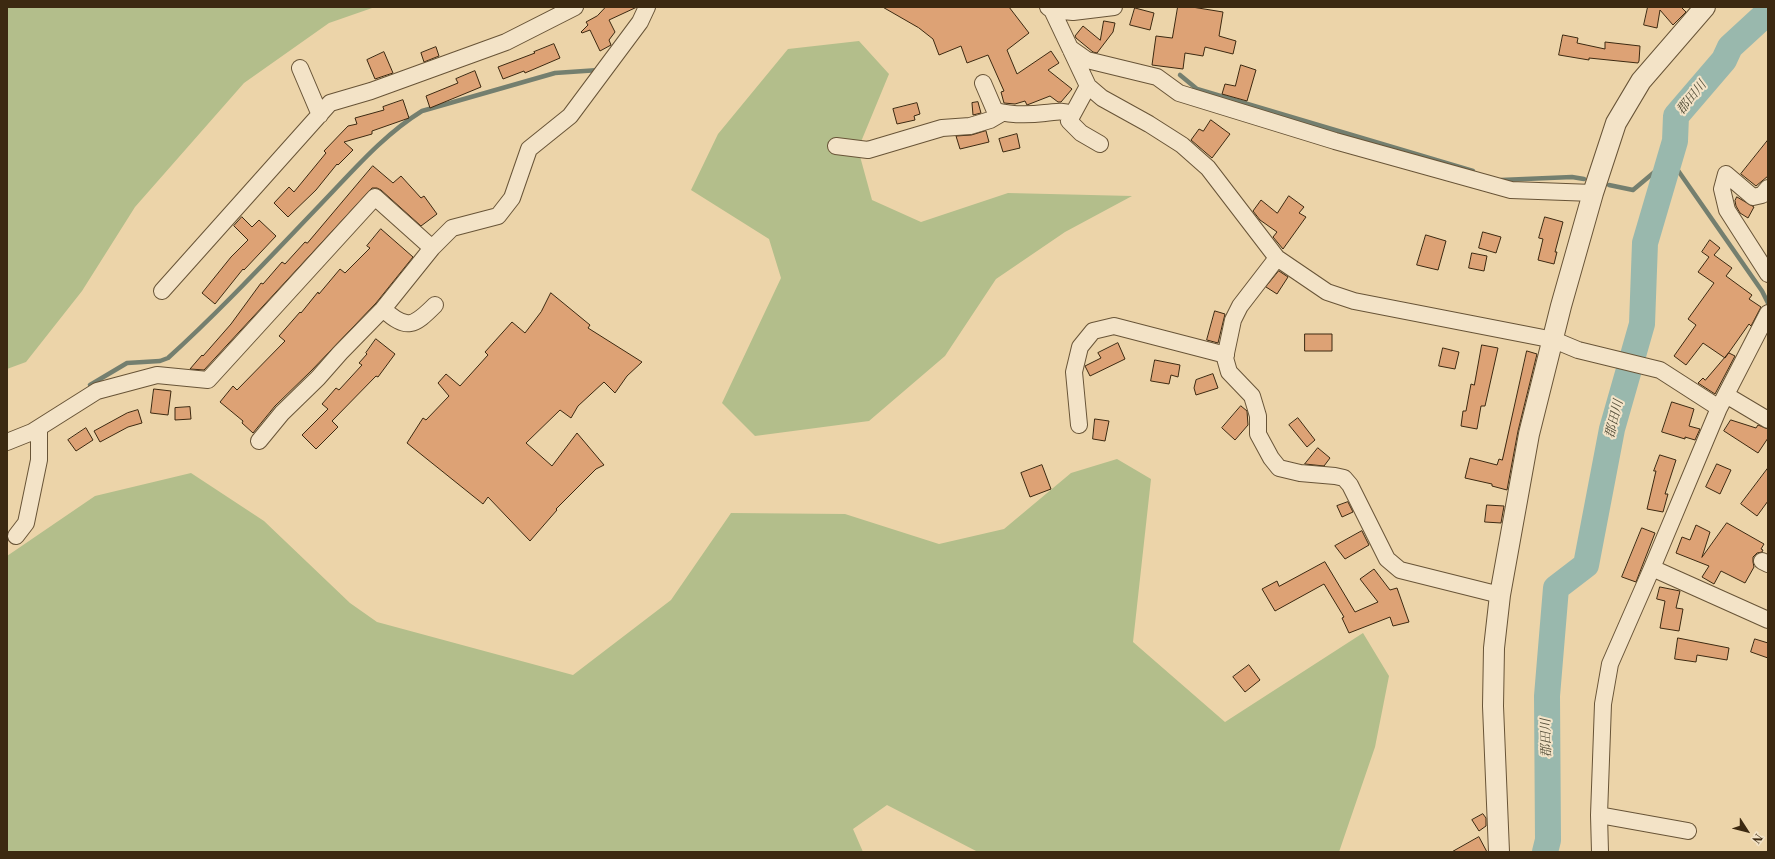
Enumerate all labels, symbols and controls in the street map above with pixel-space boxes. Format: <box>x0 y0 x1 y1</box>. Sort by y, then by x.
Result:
water label: 郡田川 <box>1674 78 1710 118</box>
water label: 郡田川 <box>1603 398 1627 440</box>
water label: 郡田川 <box>1539 718 1555 758</box>
north arrow <box>1727 811 1767 851</box>
text: N <box>1748 830 1765 846</box>

